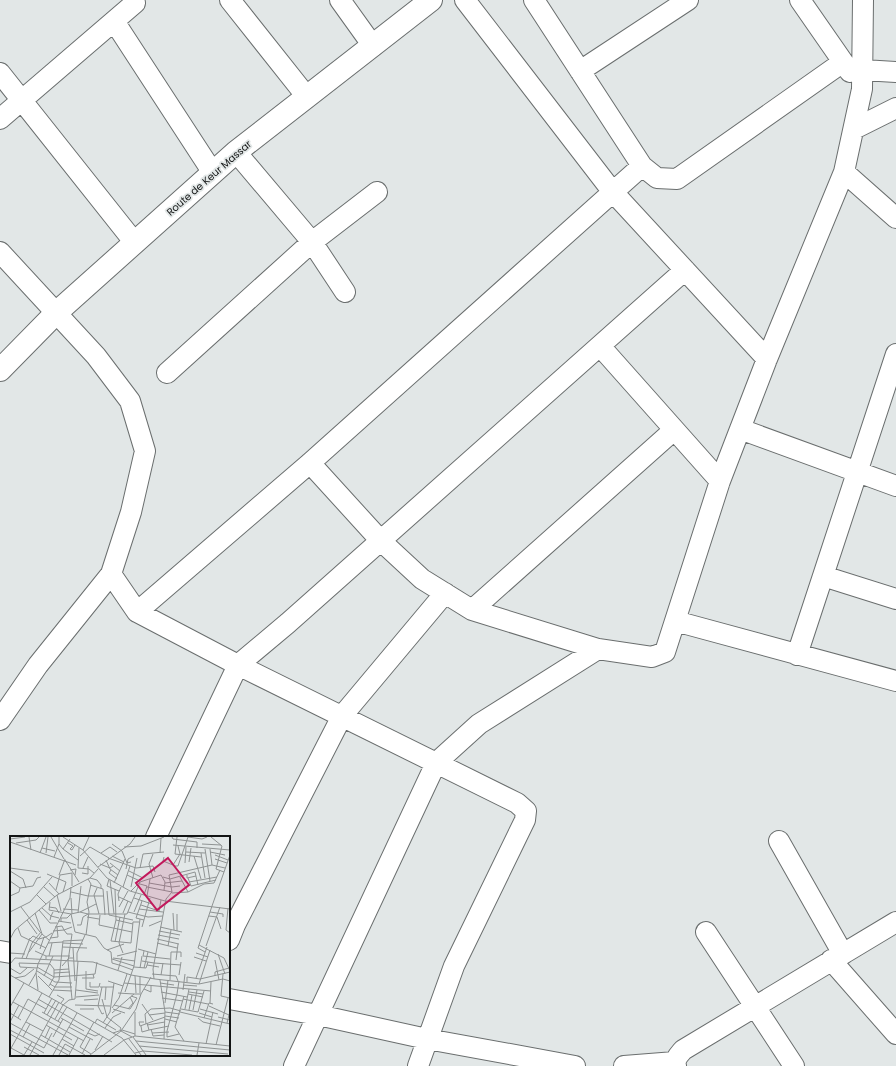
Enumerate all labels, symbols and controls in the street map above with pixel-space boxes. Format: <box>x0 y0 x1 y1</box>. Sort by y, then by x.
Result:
street label: Route de Keur Massar <box>163 137 255 219</box>
inset map <box>10 836 230 1056</box>

